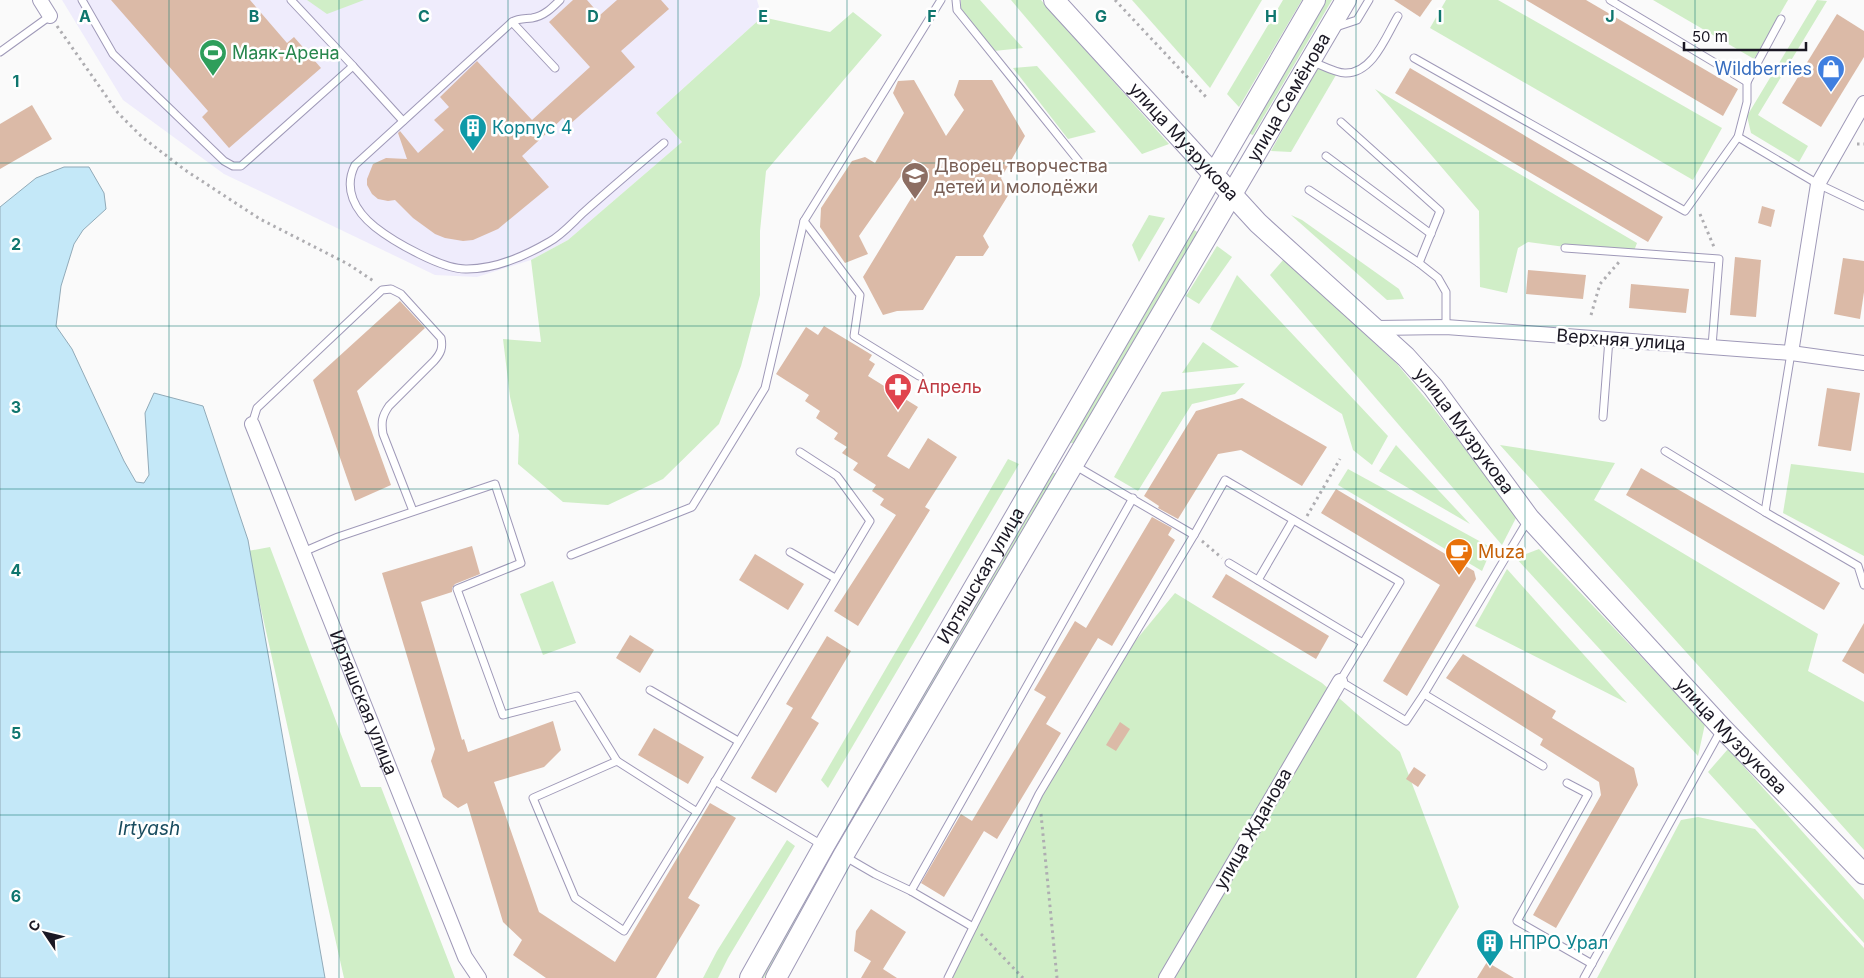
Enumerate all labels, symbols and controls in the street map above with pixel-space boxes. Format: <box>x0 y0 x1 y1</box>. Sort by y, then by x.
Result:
text: A <box>79 6 91 26</box>
text: B <box>249 6 259 26</box>
text: C <box>418 6 430 26</box>
text: D <box>587 6 599 26</box>
text: E <box>758 6 768 26</box>
text: F <box>927 6 937 26</box>
text: G <box>1095 6 1107 26</box>
text: H <box>1265 6 1277 26</box>
text: I <box>1438 6 1442 26</box>
text: J <box>1605 6 1615 26</box>
scale bar <box>1684 20 1806 52</box>
text: 50 m <box>1692 27 1728 46</box>
street label: улица Семёнова <box>1242 29 1334 165</box>
sports icon: Маяк-Арена <box>198 38 228 77</box>
place label: Маяк-Арена <box>232 42 340 63</box>
shop icon: Wildberries <box>1816 54 1846 93</box>
place label: Wildberries <box>1715 58 1812 79</box>
text: 1 <box>13 71 19 91</box>
street label: улица Музрукова <box>1125 78 1243 205</box>
building icon: Корпус 4 <box>458 113 488 152</box>
place label: Корпус 4 <box>492 117 572 138</box>
place label: Дворец творчества детей и молодёжи <box>934 155 1108 197</box>
school or university icon: Дворец творчества детей и молодёжи <box>900 161 930 200</box>
text: 2 <box>11 234 21 254</box>
street label: Верхняя улица <box>1556 325 1686 354</box>
street label: улица Музрукова <box>1411 363 1519 498</box>
pharmacy icon: Апрель <box>883 372 913 411</box>
place label: Апрель <box>917 376 982 397</box>
text: 3 <box>11 397 21 417</box>
street label: Иртяшская улица <box>933 503 1028 647</box>
cafe icon: Muza <box>1444 537 1474 576</box>
place label: Muza <box>1478 541 1525 562</box>
text: 4 <box>11 560 22 580</box>
street label: Иртяшская улица <box>325 627 402 778</box>
street label: улица Музрукова <box>1671 673 1792 798</box>
text: 5 <box>11 723 21 743</box>
street label: улица Жданова <box>1209 764 1296 893</box>
water label: Irtyash <box>118 817 180 840</box>
text: 6 <box>11 886 21 906</box>
north arrow <box>20 908 70 958</box>
text: С <box>24 916 44 934</box>
building icon: НПРО Урал <box>1475 928 1505 967</box>
place label: НПРО Урал <box>1509 932 1608 953</box>

